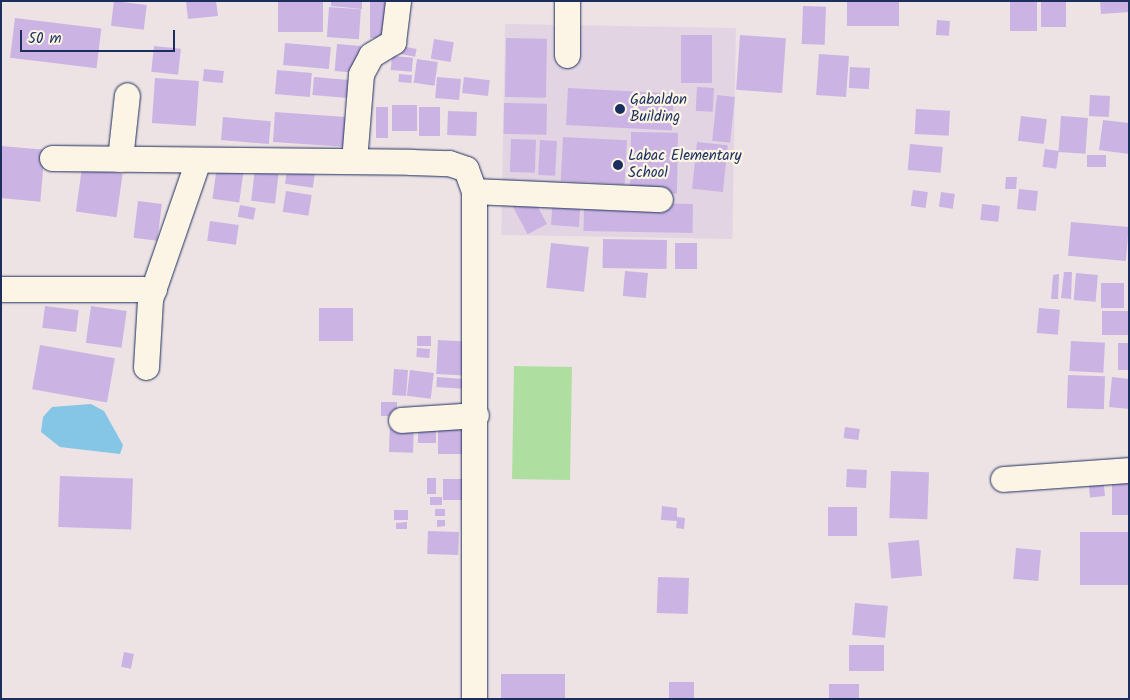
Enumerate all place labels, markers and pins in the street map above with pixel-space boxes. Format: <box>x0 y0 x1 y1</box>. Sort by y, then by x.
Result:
place label: Gabaldon Building <box>630 91 687 126</box>
marker: Gabaldon Building <box>614 103 626 115</box>
place label: Labac Elementary School <box>628 147 742 182</box>
marker: Labac Elementary School <box>612 159 624 171</box>

